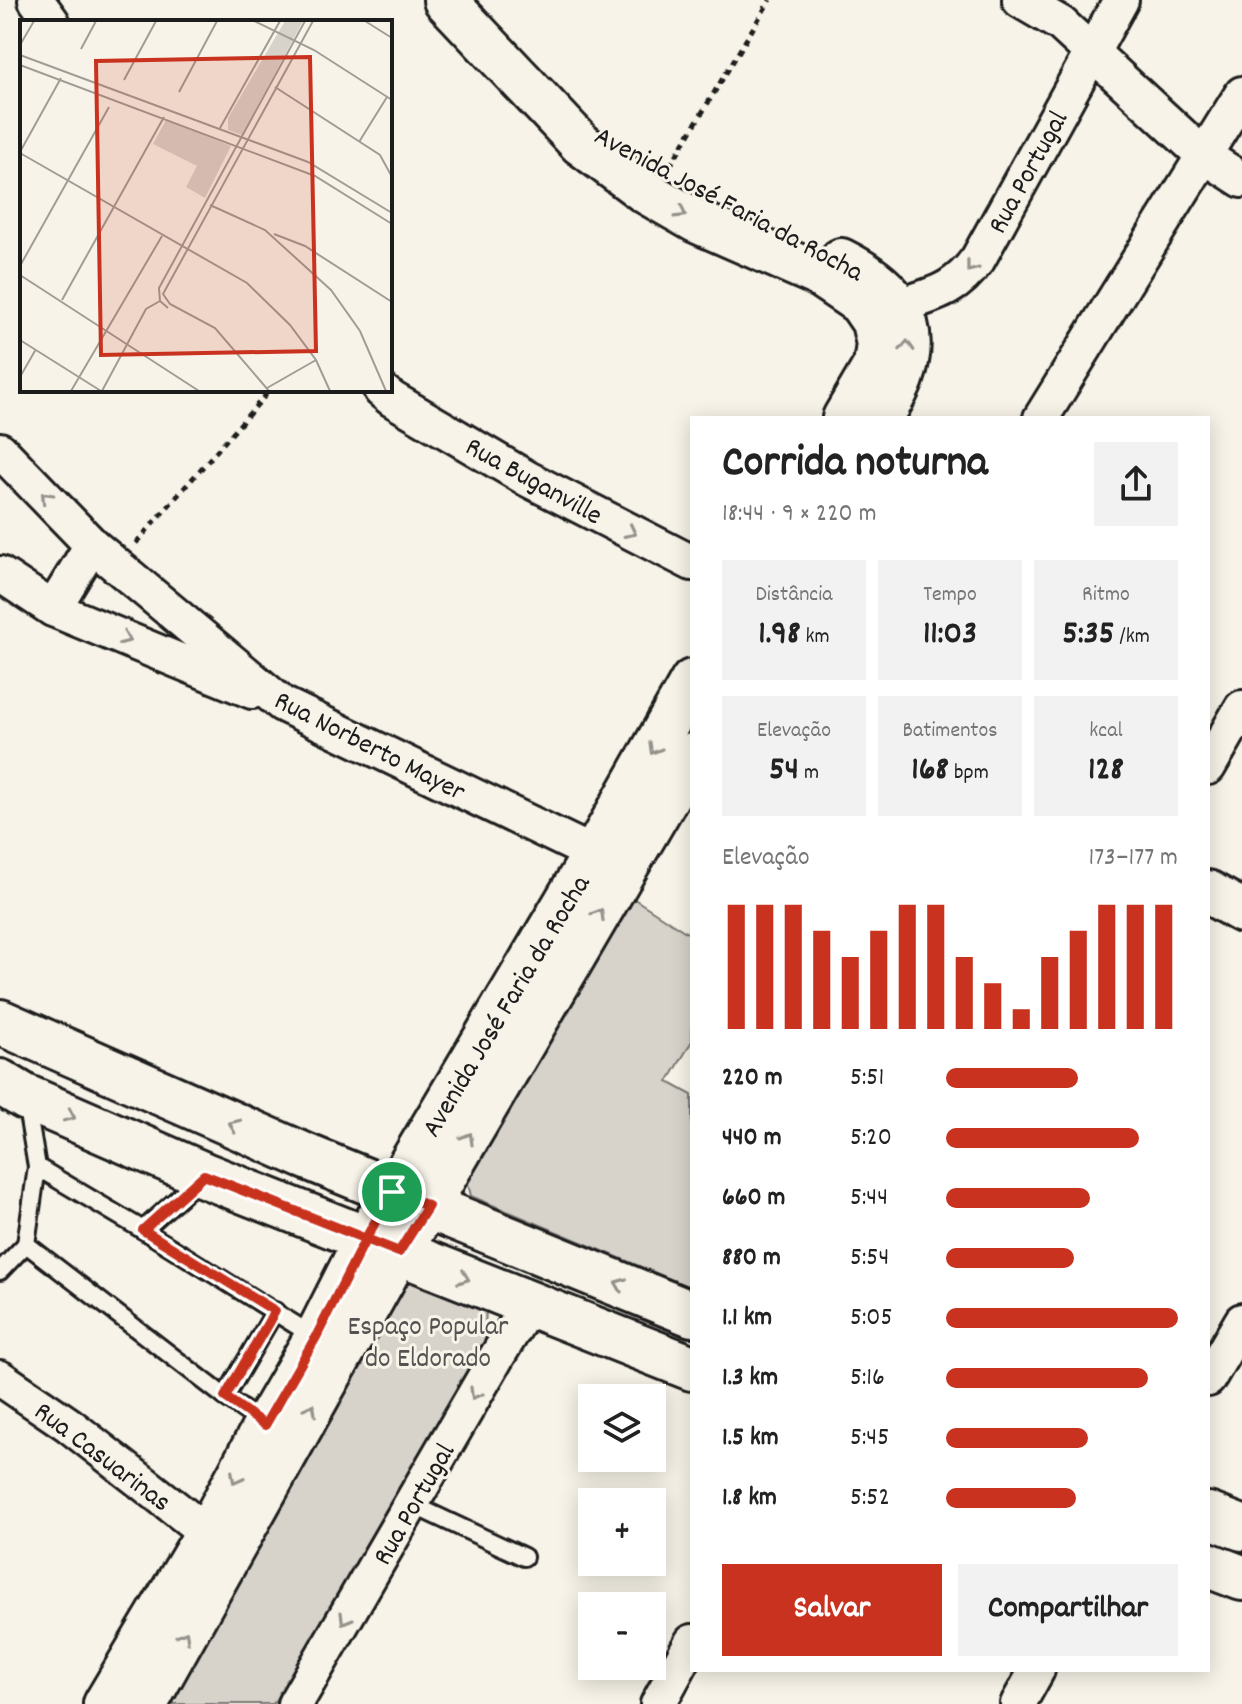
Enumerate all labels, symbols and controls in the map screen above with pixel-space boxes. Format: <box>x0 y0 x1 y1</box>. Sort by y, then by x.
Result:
inset map <box>20 20 392 392</box>
street label: Rua Portugal <box>980 104 1081 242</box>
street label: Avenida José Faria da Rocha <box>586 118 870 295</box>
one-way arrow <box>672 203 687 219</box>
one-way arrow <box>966 258 980 273</box>
one-way arrow <box>899 339 916 352</box>
street label: Rua Buganville <box>457 429 608 538</box>
text: Corrida noturna <box>722 434 988 497</box>
button: share <box>1094 442 1178 526</box>
one-way arrow <box>41 492 55 506</box>
text: 18:44 · 9 × 220 m <box>722 496 877 533</box>
one-way arrow <box>623 522 638 537</box>
text: Distância <box>755 580 833 611</box>
text: Tempo <box>923 580 977 611</box>
text: Ritmo <box>1082 580 1130 611</box>
text: 1.98 <box>758 611 801 660</box>
text: 11:03 <box>923 611 977 660</box>
text: 5:35 <box>1062 611 1114 660</box>
text: km <box>801 622 830 653</box>
text: /km <box>1114 622 1150 653</box>
one-way arrow <box>117 629 132 645</box>
street label: Rua Norberto Mayer <box>266 683 472 814</box>
text: Elevação <box>757 716 831 747</box>
text: Batimentos <box>902 716 998 747</box>
text: kcal <box>1089 716 1123 747</box>
one-way arrow <box>648 741 663 755</box>
text: 54 <box>769 747 799 796</box>
text: 168 <box>911 747 949 796</box>
text: 128 <box>1088 747 1124 796</box>
text: m <box>799 758 819 789</box>
text: bpm <box>949 758 989 789</box>
text: Elevação <box>722 840 809 877</box>
text: 173–177 m <box>1088 840 1178 877</box>
street label: Avenida José Faria da Rocha <box>414 868 603 1146</box>
one-way arrow <box>589 908 605 923</box>
text: 220 m <box>722 1060 783 1097</box>
text: 5:51 <box>850 1060 884 1097</box>
one-way arrow <box>62 1107 76 1123</box>
one-way arrow <box>228 1118 242 1134</box>
text: 440 m <box>722 1120 782 1157</box>
text: 5:20 <box>850 1120 892 1157</box>
one-way arrow <box>458 1132 473 1147</box>
pin <box>358 1158 426 1226</box>
icon: arrive <box>370 1170 414 1214</box>
text: 660 m <box>722 1180 785 1217</box>
text: 5:44 <box>850 1180 888 1217</box>
text: 880 m <box>722 1240 781 1277</box>
text: 5:54 <box>850 1240 889 1277</box>
one-way arrow <box>456 1268 470 1284</box>
one-way arrow <box>614 1277 628 1294</box>
text: 1.1 km <box>722 1300 772 1337</box>
text: 5:05 <box>850 1300 893 1337</box>
park label: Espaço Popular do Eldorado <box>347 1309 509 1381</box>
text: 1.3 km <box>722 1360 778 1397</box>
text: 5:16 <box>850 1360 885 1397</box>
map controls <box>578 1384 666 1680</box>
button: layers <box>578 1384 666 1472</box>
one-way arrow <box>469 1385 485 1399</box>
street label: Rua Casuarinas <box>24 1394 178 1524</box>
one-way arrow <box>301 1403 317 1418</box>
text: 1.5 km <box>722 1420 779 1457</box>
text: 5:45 <box>850 1420 889 1457</box>
street label: Rua Portugal <box>365 1437 468 1574</box>
one-way arrow <box>231 1470 246 1485</box>
text: 1.8 km <box>722 1480 777 1517</box>
text: 5:52 <box>850 1480 890 1517</box>
button: + <box>578 1488 666 1576</box>
button: Salvar <box>722 1564 942 1656</box>
button: Compartilhar <box>958 1564 1178 1656</box>
button: − <box>578 1592 666 1680</box>
one-way arrow <box>339 1610 355 1624</box>
one-way arrow <box>174 1630 190 1645</box>

